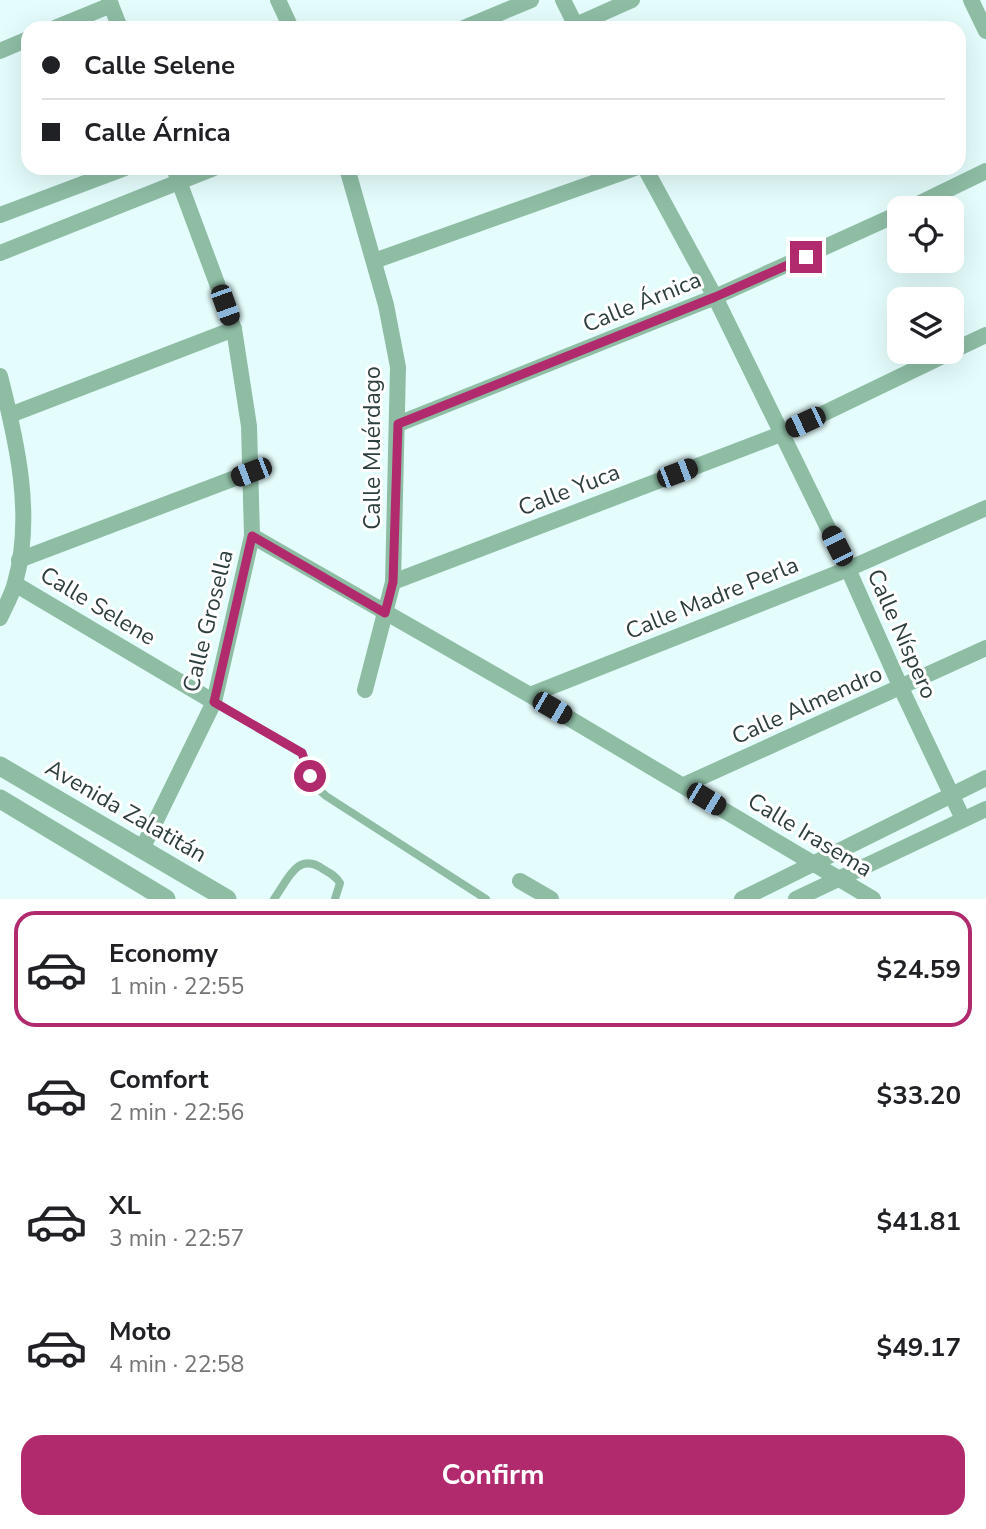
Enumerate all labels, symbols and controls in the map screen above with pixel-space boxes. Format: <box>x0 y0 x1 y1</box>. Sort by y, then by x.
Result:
text: Calle Selene <box>84 48 235 83</box>
text: Calle Árnica <box>84 115 231 150</box>
map controls <box>887 196 964 364</box>
button: locate <box>887 196 964 273</box>
route end <box>790 241 822 273</box>
street label: Calle Árnica <box>578 264 706 340</box>
car <box>208 282 243 328</box>
button: layers <box>887 287 964 364</box>
street label: Calle Muérdago <box>357 366 388 530</box>
car <box>782 404 829 440</box>
car <box>228 455 275 489</box>
street label: Calle Yuca <box>514 456 624 524</box>
car <box>654 456 701 490</box>
car <box>819 523 856 569</box>
street label: Calle Grosella <box>175 547 241 695</box>
street label: Calle Madre Perla <box>621 549 803 647</box>
street label: Calle Selene <box>34 559 162 653</box>
street label: Calle Níspero <box>860 564 944 704</box>
street label: Calle Almendro <box>727 658 887 752</box>
car <box>529 688 576 728</box>
street label: Avenida Zalatitán <box>40 752 212 870</box>
route start <box>294 760 326 792</box>
car <box>683 779 730 819</box>
street label: Calle Irasema <box>742 786 878 884</box>
text: Economy <box>109 936 218 971</box>
icon: car <box>25 938 88 1001</box>
text: $24.59 <box>877 952 961 987</box>
text: 1 min · 22:55 <box>109 971 244 1002</box>
text: Comfort <box>109 1062 209 1097</box>
icon: car <box>25 1064 88 1127</box>
text: $33.20 <box>877 1078 961 1113</box>
text: 2 min · 22:56 <box>109 1097 244 1128</box>
text: XL <box>109 1188 141 1223</box>
icon: car <box>25 1190 88 1253</box>
text: $41.81 <box>877 1204 961 1239</box>
text: 3 min · 22:57 <box>109 1223 244 1254</box>
text: Moto <box>109 1314 171 1349</box>
icon: car <box>25 1316 88 1379</box>
text: $49.17 <box>877 1330 961 1365</box>
text: 4 min · 22:58 <box>109 1349 244 1380</box>
button: Confirm <box>21 1435 965 1515</box>

